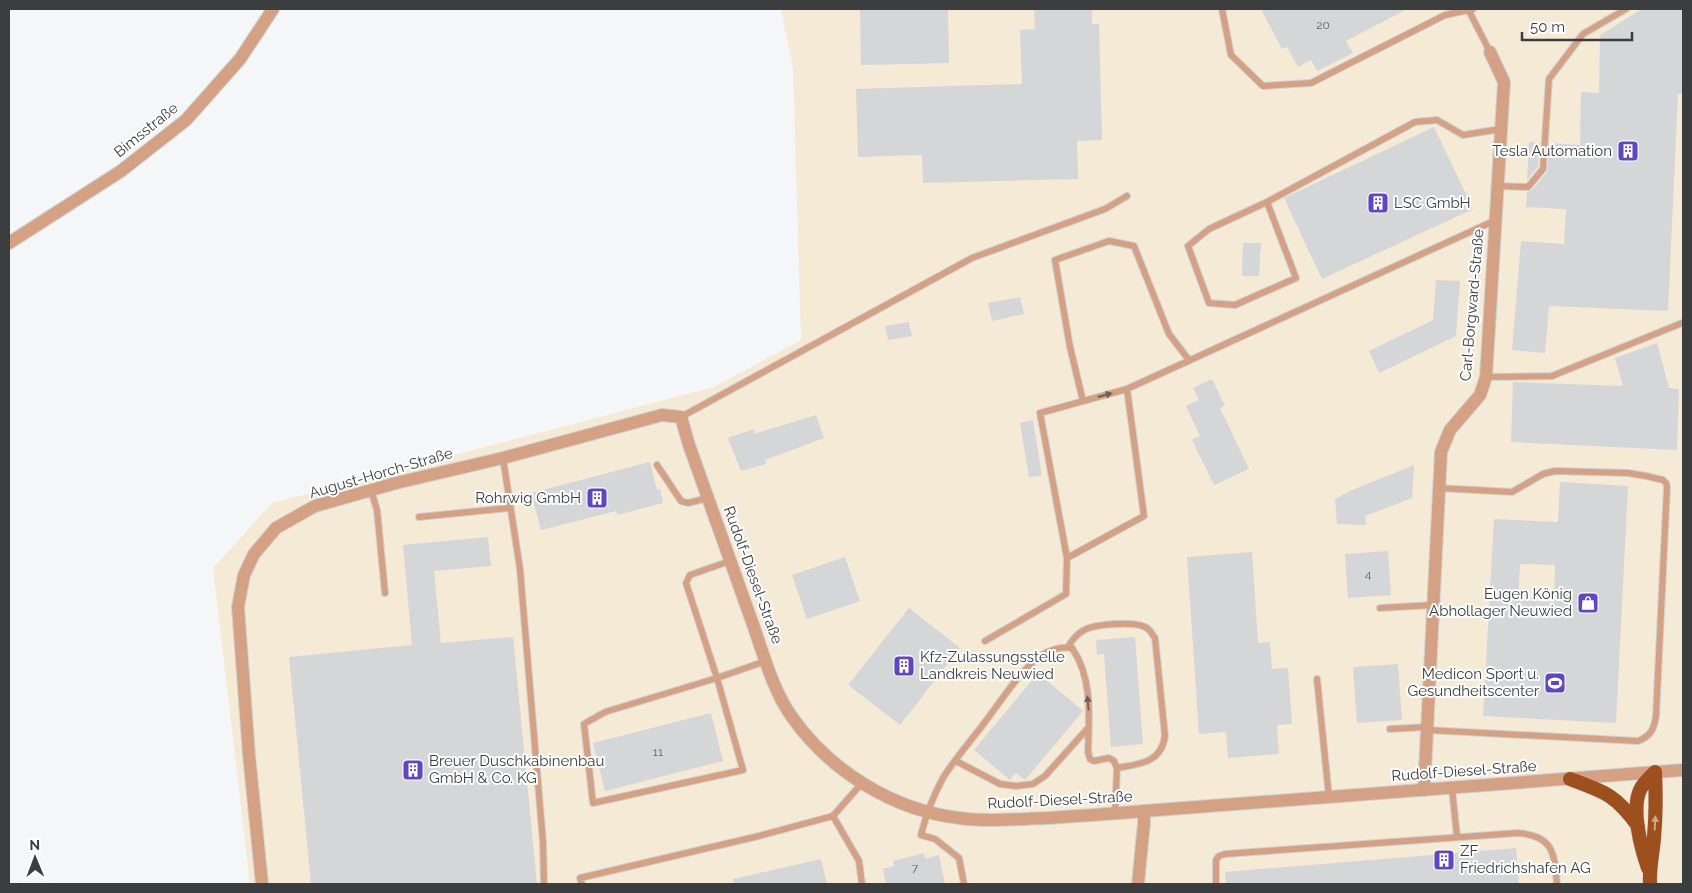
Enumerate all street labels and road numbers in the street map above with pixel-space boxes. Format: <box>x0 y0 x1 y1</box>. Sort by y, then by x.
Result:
street label: Bimsstraße <box>110 99 182 161</box>
street label: Carl-Borgward-Straße <box>1456 228 1488 382</box>
street label: August-Horch-Straße <box>307 444 455 502</box>
street label: Rudolf-Diesel-Straße <box>720 504 786 647</box>
street label: Rudolf-Diesel-Straße <box>1391 757 1537 785</box>
street label: Rudolf-Diesel-Straße <box>987 787 1133 813</box>

